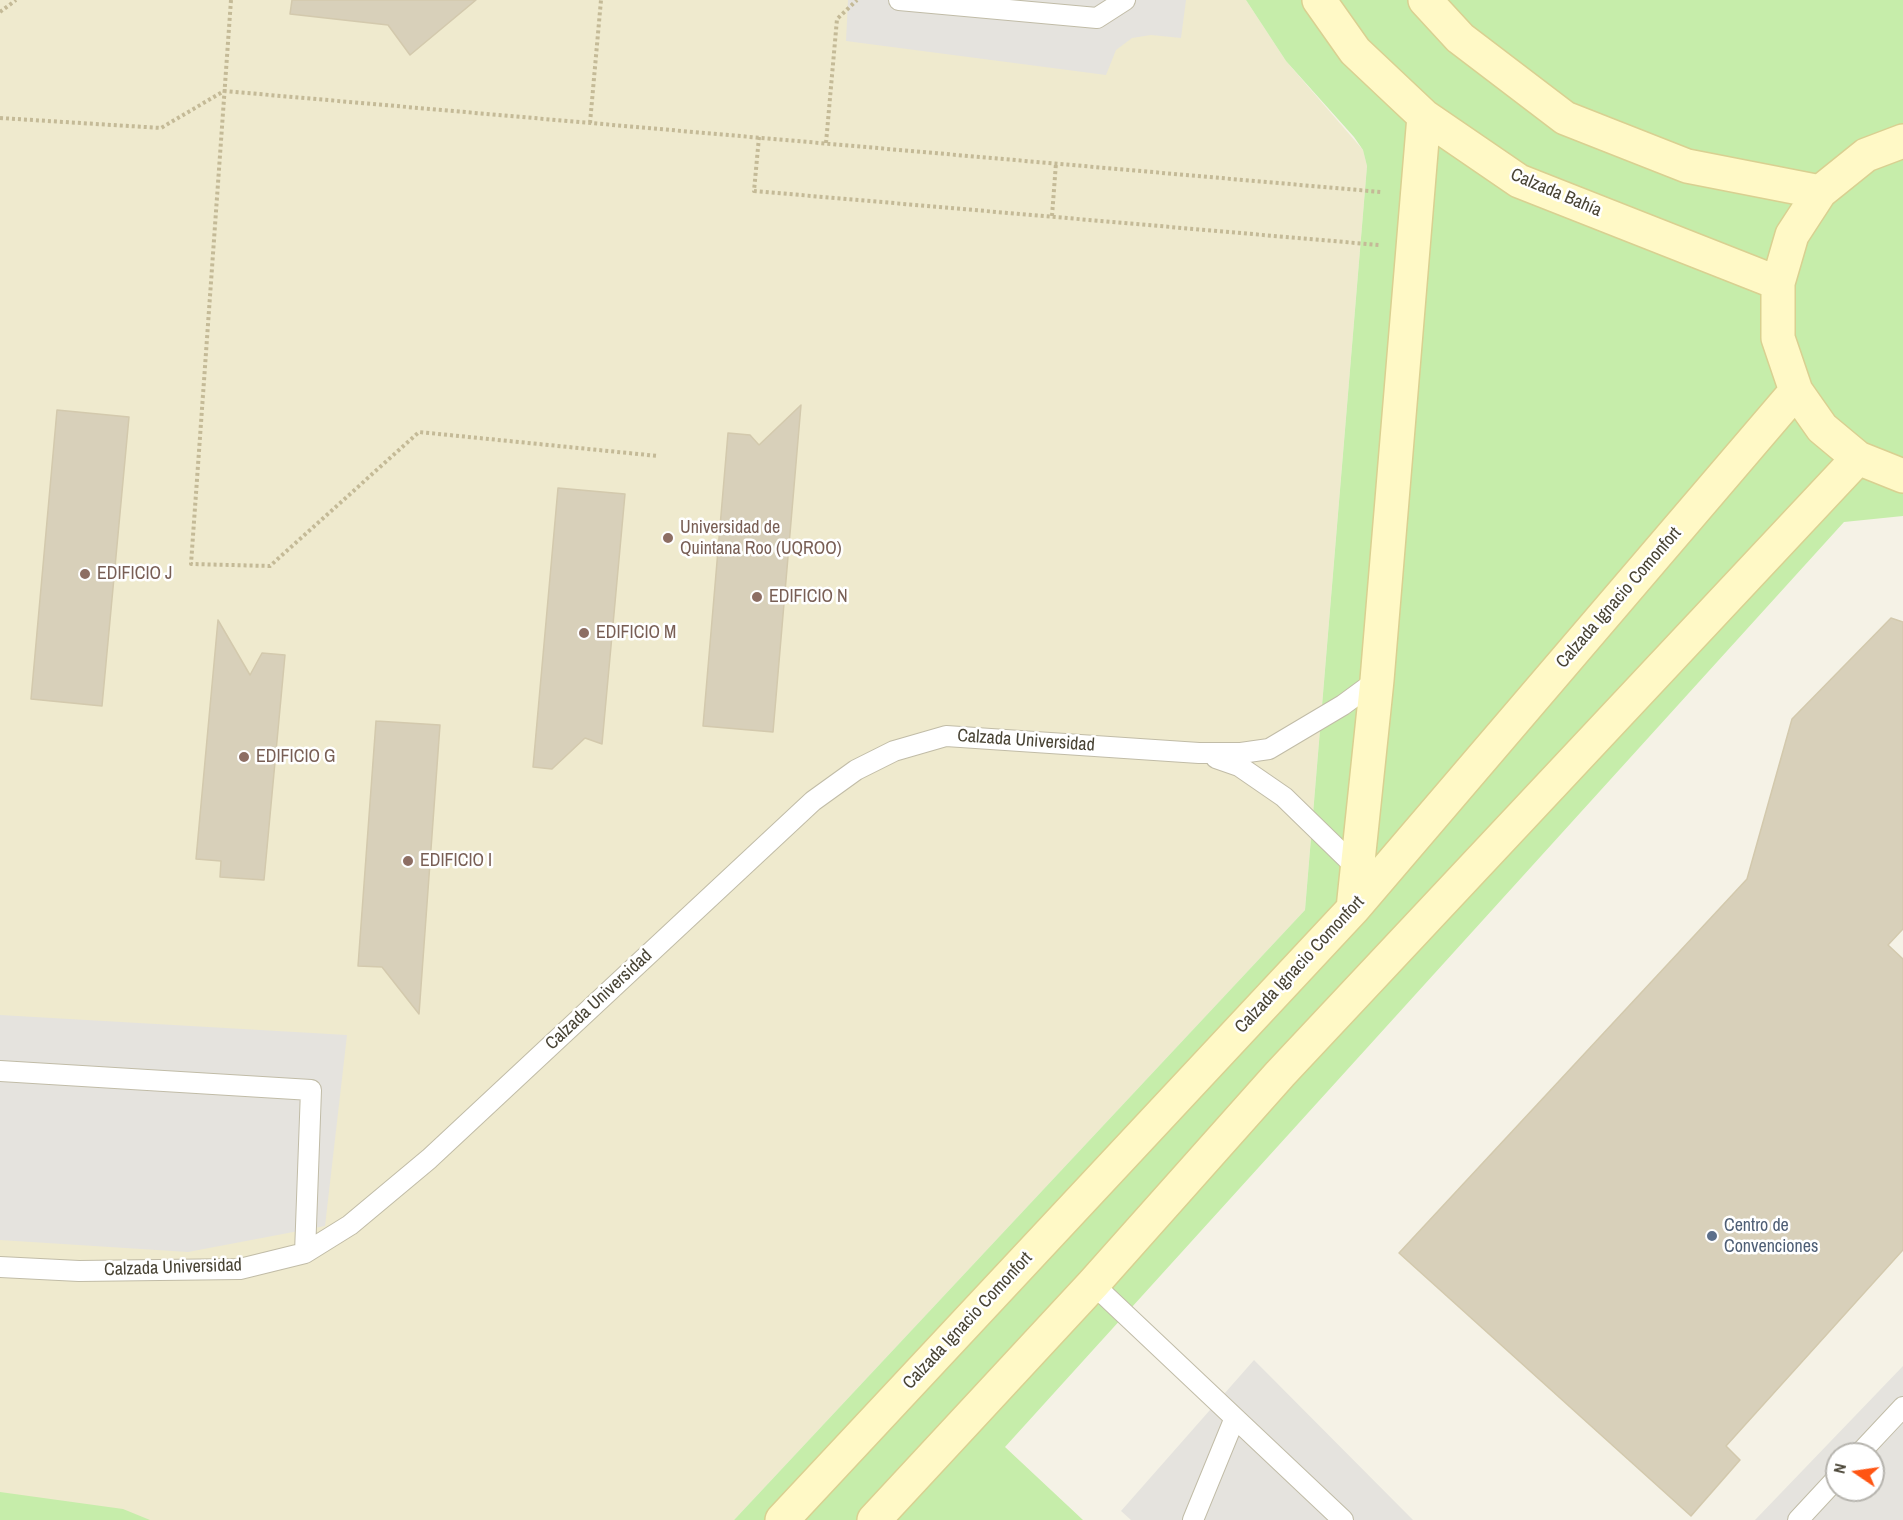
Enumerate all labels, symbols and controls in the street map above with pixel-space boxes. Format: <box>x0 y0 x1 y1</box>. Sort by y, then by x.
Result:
street label: Calzada Bahía <box>1507 164 1605 222</box>
place label: Universidad de Quintana Roo (UQROO) <box>680 517 842 560</box>
street label: Calzada Ignacio Comonfort <box>1552 523 1686 673</box>
marker: Universidad de Quintana Roo (UQROO) <box>661 531 675 545</box>
place label: EDIFICIO J <box>97 563 172 585</box>
marker: EDIFICIO J <box>78 567 92 581</box>
place label: EDIFICIO N <box>769 586 848 608</box>
marker: EDIFICIO N <box>750 590 764 604</box>
place label: EDIFICIO M <box>596 622 676 644</box>
marker: EDIFICIO M <box>577 626 591 640</box>
street label: Calzada Universidad <box>957 725 1095 757</box>
place label: EDIFICIO G <box>256 746 336 768</box>
marker: EDIFICIO G <box>237 750 251 764</box>
place label: EDIFICIO I <box>420 850 492 872</box>
marker: EDIFICIO I <box>401 854 415 868</box>
street label: Calzada Ignacio Comonfort <box>1231 892 1369 1038</box>
street label: Calzada Universidad <box>541 945 657 1055</box>
place label: Centro de Convenciones <box>1724 1215 1818 1258</box>
marker: Centro de Convenciones <box>1705 1229 1719 1243</box>
street label: Calzada Ignacio Comonfort <box>899 1248 1037 1394</box>
street label: Calzada Universidad <box>104 1255 242 1281</box>
north arrow <box>1825 1442 1885 1502</box>
text: N <box>1828 1461 1851 1476</box>

